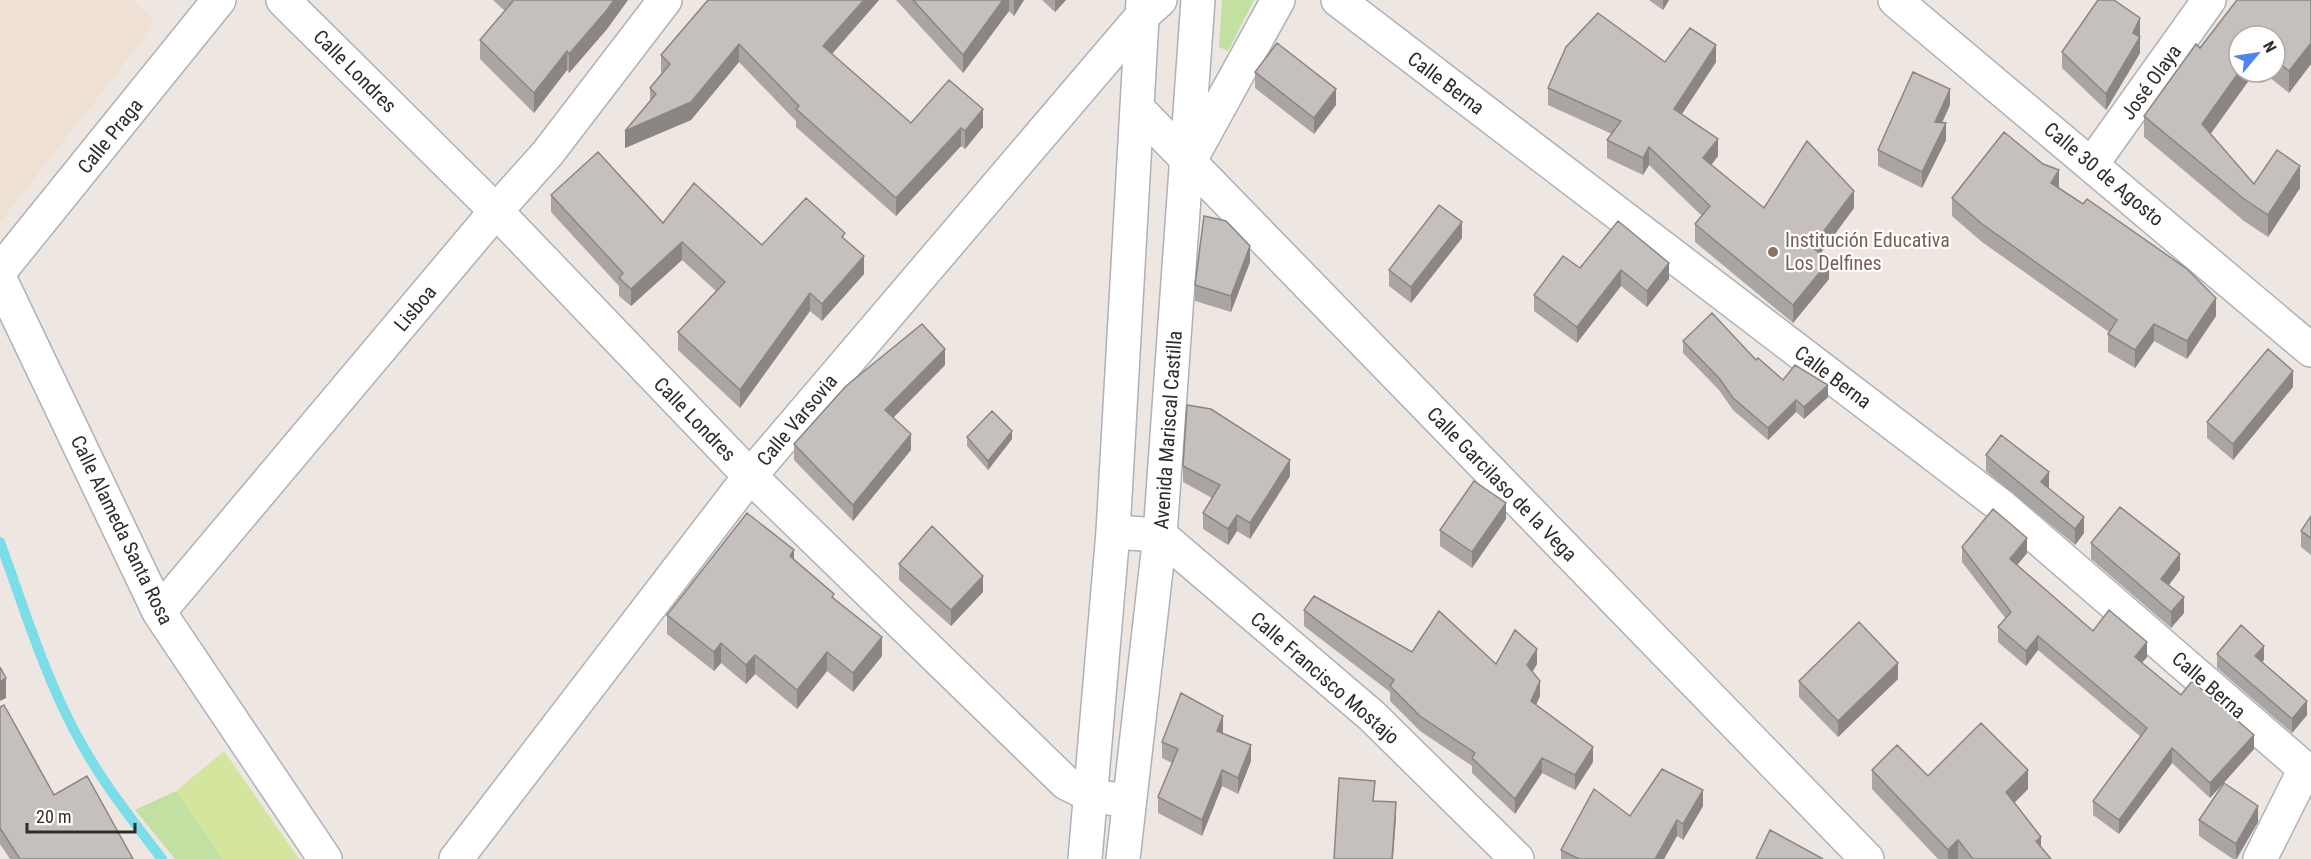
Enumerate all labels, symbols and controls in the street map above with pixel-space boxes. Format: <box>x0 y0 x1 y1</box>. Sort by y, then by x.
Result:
street label: Calle Londres <box>308 24 402 118</box>
north arrow <box>2227 24 2287 84</box>
text: N <box>2259 38 2280 56</box>
street label: José Olaya <box>2116 40 2186 124</box>
street label: Calle Berna <box>1403 46 1489 120</box>
street label: Calle Praga <box>72 94 148 178</box>
street label: Calle 30 de Agosto <box>2039 117 2169 231</box>
place label: Institución Educativa Los Delfines <box>1785 228 1950 275</box>
marker: Institución Educativa Los Delfines <box>1766 245 1780 259</box>
street label: Lisboa <box>389 280 441 336</box>
street label: Avenida Mariscal Castilla <box>1149 330 1187 530</box>
street label: Calle Berna <box>1790 340 1876 414</box>
street label: Calle Varsovia <box>752 369 842 471</box>
street label: Calle Londres <box>649 372 741 466</box>
street label: Calle Garcilaso de la Vega <box>1422 402 1582 566</box>
street label: Calle Alameda Santa Rosa <box>66 432 178 628</box>
street label: Calle Francisco Mostajo <box>1246 607 1404 749</box>
street label: Calle Berna <box>2167 647 2251 723</box>
scale bar <box>27 796 135 834</box>
text: 20 m <box>36 806 71 827</box>

